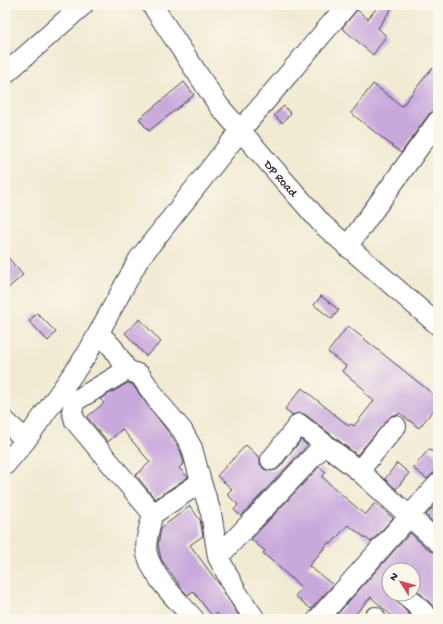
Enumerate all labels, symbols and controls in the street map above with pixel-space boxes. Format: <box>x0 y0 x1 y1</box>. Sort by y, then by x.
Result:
street label: DP Road <box>259 158 300 201</box>
north arrow <box>381 562 421 602</box>
text: N <box>388 571 402 584</box>

